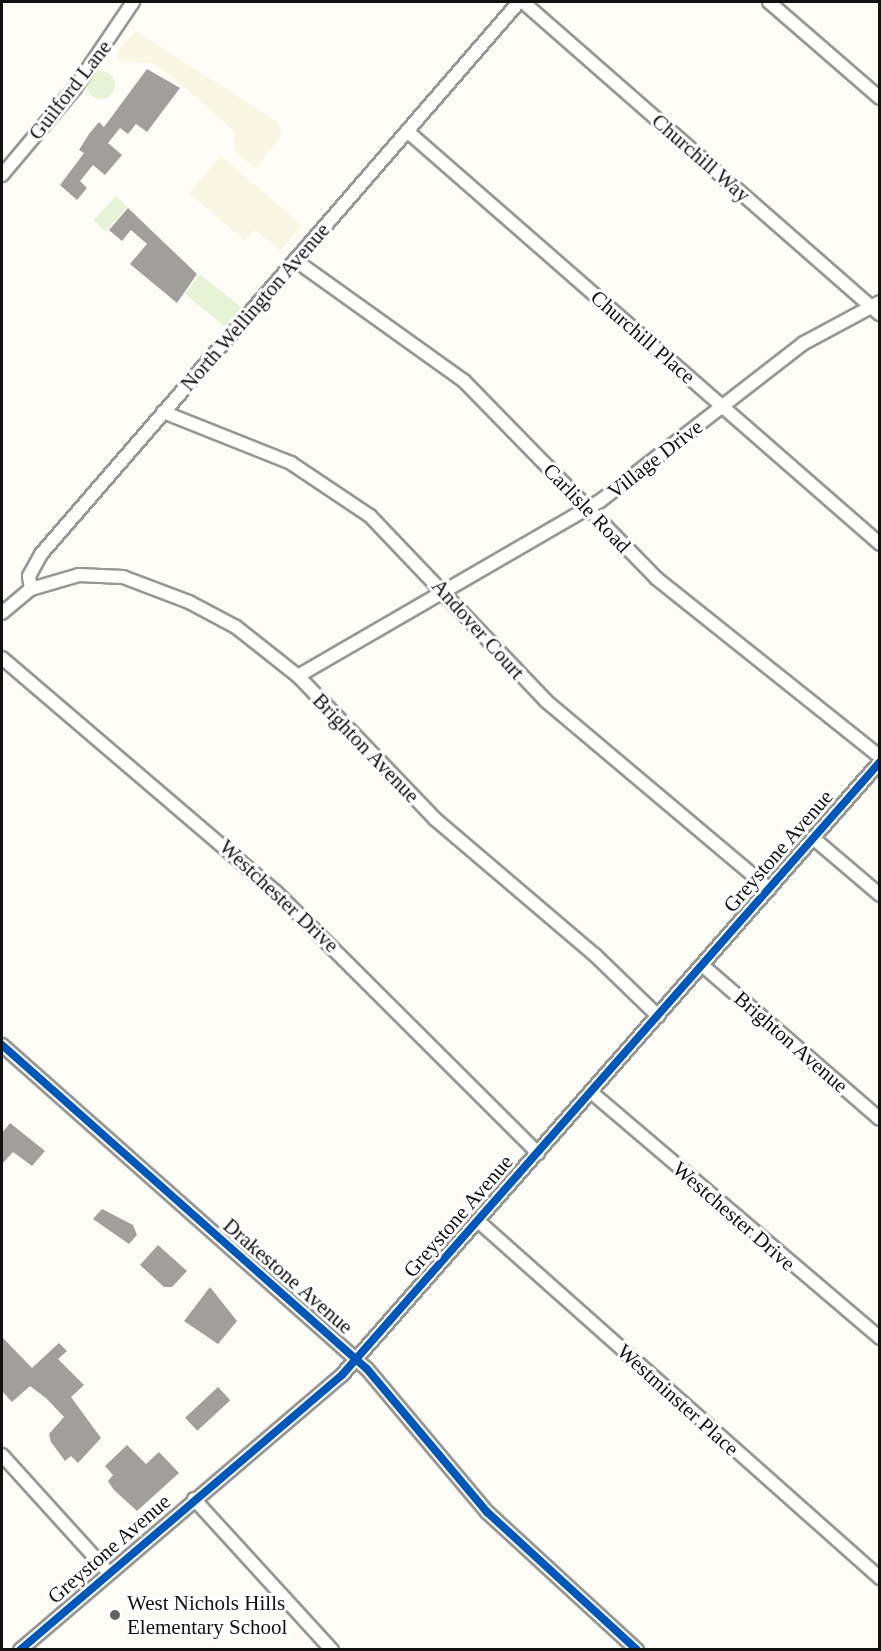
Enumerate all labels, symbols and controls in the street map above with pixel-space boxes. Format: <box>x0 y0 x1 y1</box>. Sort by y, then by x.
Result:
street label: Guilford Lane <box>23 35 117 145</box>
street label: Churchill Way <box>646 108 756 208</box>
street label: North Wellington Avenue <box>175 217 335 397</box>
street label: Churchill Place <box>586 285 700 389</box>
street label: Village Drive <box>602 414 708 504</box>
street label: Carlisle Road <box>538 458 636 558</box>
street label: Andover Court <box>426 574 530 684</box>
street label: Brighton Avenue <box>307 688 425 808</box>
street label: Greystone Avenue <box>718 784 838 918</box>
street label: Westchester Drive <box>214 834 344 958</box>
street label: Brighton Avenue <box>729 985 853 1099</box>
street label: Greystone Avenue <box>398 1149 518 1283</box>
street label: Westchester Drive <box>668 1156 800 1276</box>
street label: Drakestone Avenue <box>218 1212 358 1340</box>
street label: Westminster Place <box>612 1339 744 1461</box>
street label: Greystone Avenue <box>42 1489 176 1609</box>
place label: West Nichols Hills Elementary School <box>127 1590 287 1640</box>
marker: West Nichols Hills Elementary School <box>108 1608 122 1622</box>

